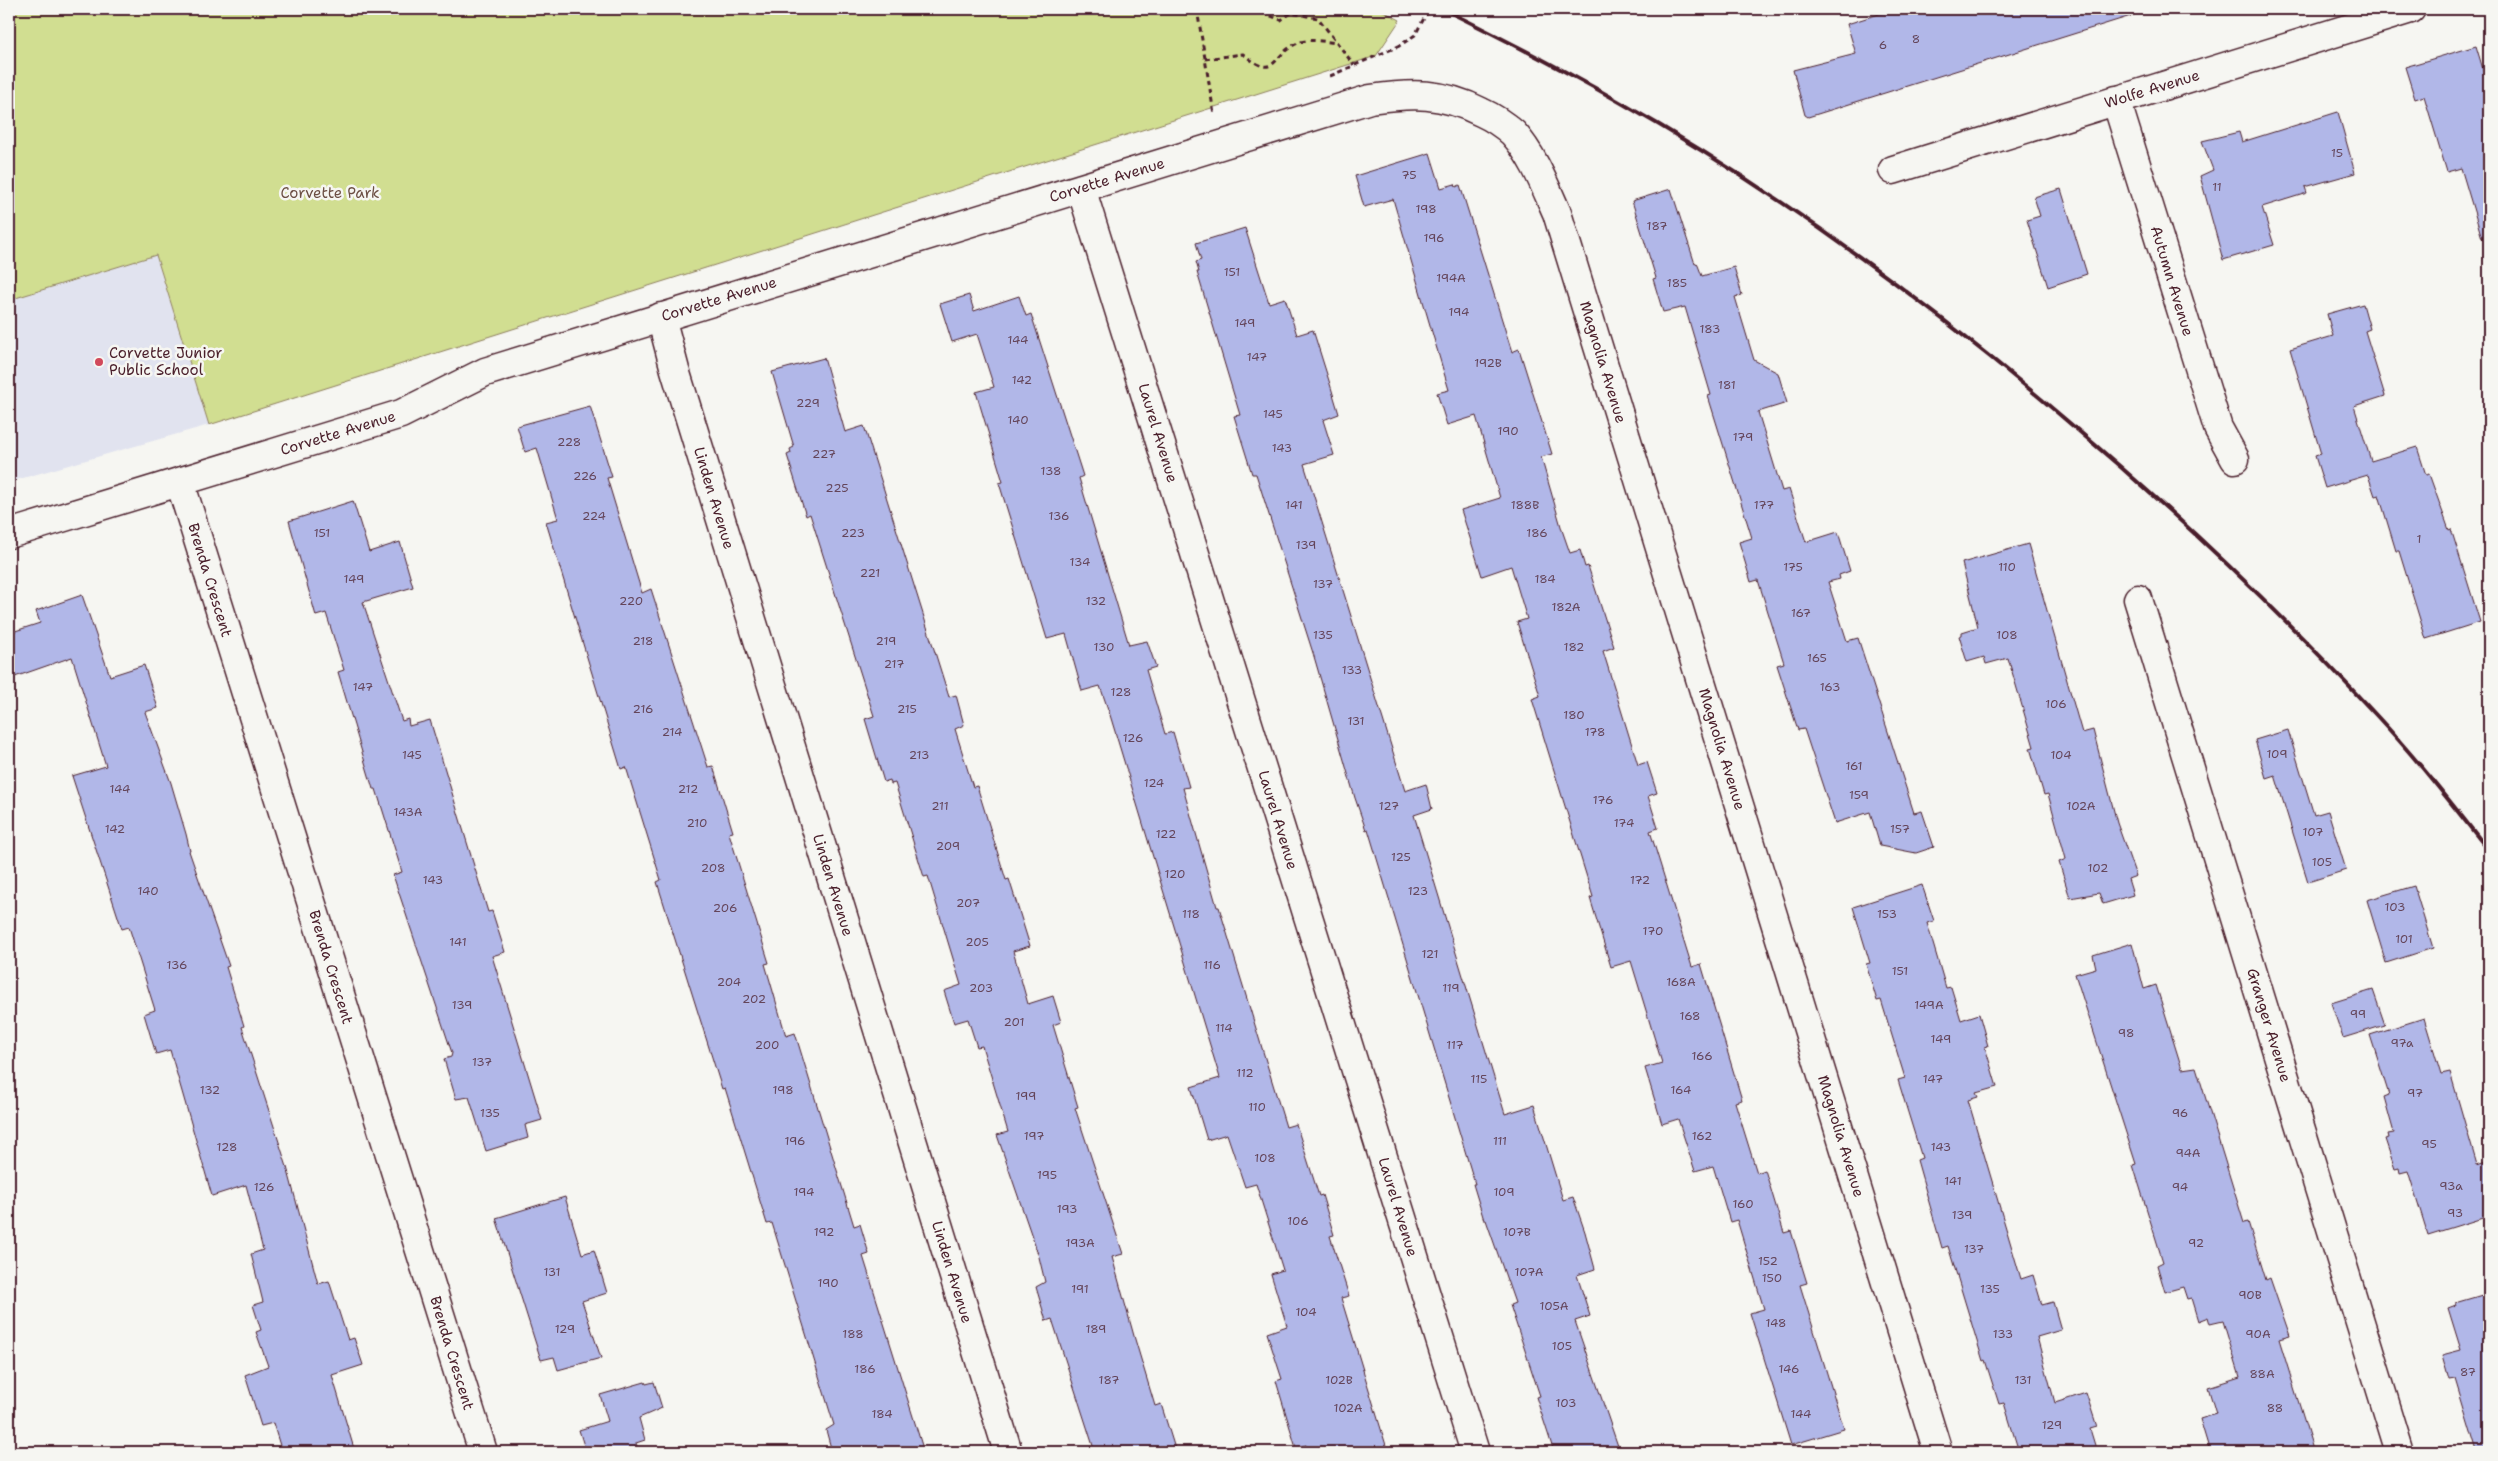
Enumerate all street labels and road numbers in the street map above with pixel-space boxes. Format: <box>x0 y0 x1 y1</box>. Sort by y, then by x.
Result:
street label: Wolfe Avenue <box>2102 65 2202 113</box>
street label: Corvette Avenue <box>1047 153 1167 207</box>
street label: Autumn Avenue <box>2146 223 2198 339</box>
street label: Corvette Avenue <box>659 272 779 326</box>
street label: Magnolia Avenue <box>1575 299 1631 425</box>
street label: Laurel Avenue <box>1133 381 1183 485</box>
street label: Corvette Avenue <box>278 406 398 460</box>
street label: Linden Avenue <box>689 444 739 552</box>
street label: Brenda Crescent <box>183 521 237 639</box>
street label: Magnolia Avenue <box>1694 686 1750 812</box>
street label: Laurel Avenue <box>1253 768 1303 872</box>
street label: Linden Avenue <box>808 831 858 939</box>
street label: Brenda Crescent <box>304 908 358 1026</box>
street label: Granger Avenue <box>2242 966 2296 1084</box>
street label: Magnolia Avenue <box>1813 1073 1869 1199</box>
street label: Laurel Avenue <box>1373 1155 1423 1259</box>
street label: Linden Avenue <box>927 1218 977 1326</box>
street label: Brenda Crescent <box>425 1294 479 1412</box>

